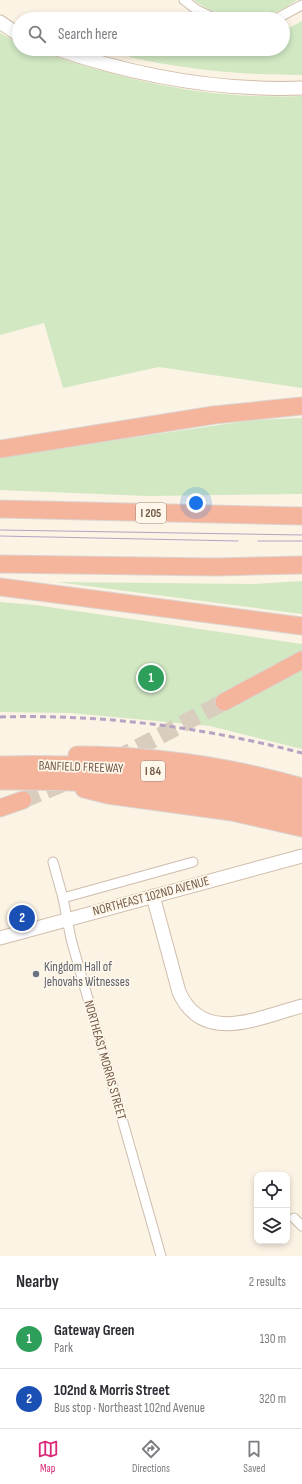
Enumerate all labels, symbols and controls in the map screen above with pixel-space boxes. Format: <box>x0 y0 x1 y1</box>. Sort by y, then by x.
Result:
search box <box>12 12 290 56</box>
icon: search <box>26 23 48 45</box>
text: Search here <box>58 25 118 44</box>
your location <box>186 493 206 513</box>
road number: I 205 <box>136 503 166 523</box>
pin: 1 <box>138 663 164 693</box>
street label: BANFIELD FREEWAY <box>38 758 124 776</box>
road number: I 84 <box>141 761 165 781</box>
street label: NORTHEAST 102ND AVENUE <box>91 873 211 919</box>
pin: 2 <box>9 903 35 933</box>
place label: Kingdom Hall of Jehovahs Witnesses <box>43 959 130 990</box>
marker: Kingdom Hall of Jehovahs Witnesses <box>31 969 41 979</box>
street label: NORTHEAST MORRIS STREET <box>80 998 130 1122</box>
map controls <box>254 1172 290 1244</box>
button: locate <box>254 1172 290 1208</box>
button: layers <box>254 1208 290 1244</box>
text: Nearby <box>16 1272 59 1292</box>
text: 2 results <box>249 1274 286 1290</box>
text: Gateway Green <box>54 1321 135 1340</box>
text: 1 <box>26 1331 32 1347</box>
text: 130 m <box>260 1331 286 1347</box>
text: Park <box>54 1340 73 1356</box>
text: 102nd & Morris Street <box>54 1381 170 1400</box>
text: 2 <box>26 1391 32 1407</box>
text: 320 m <box>259 1391 286 1407</box>
text: Bus stop · Northeast 102nd Avenue <box>54 1400 205 1416</box>
tab: Map <box>37 1438 59 1475</box>
tab: Directions <box>132 1438 170 1475</box>
tab: Saved <box>243 1438 265 1475</box>

